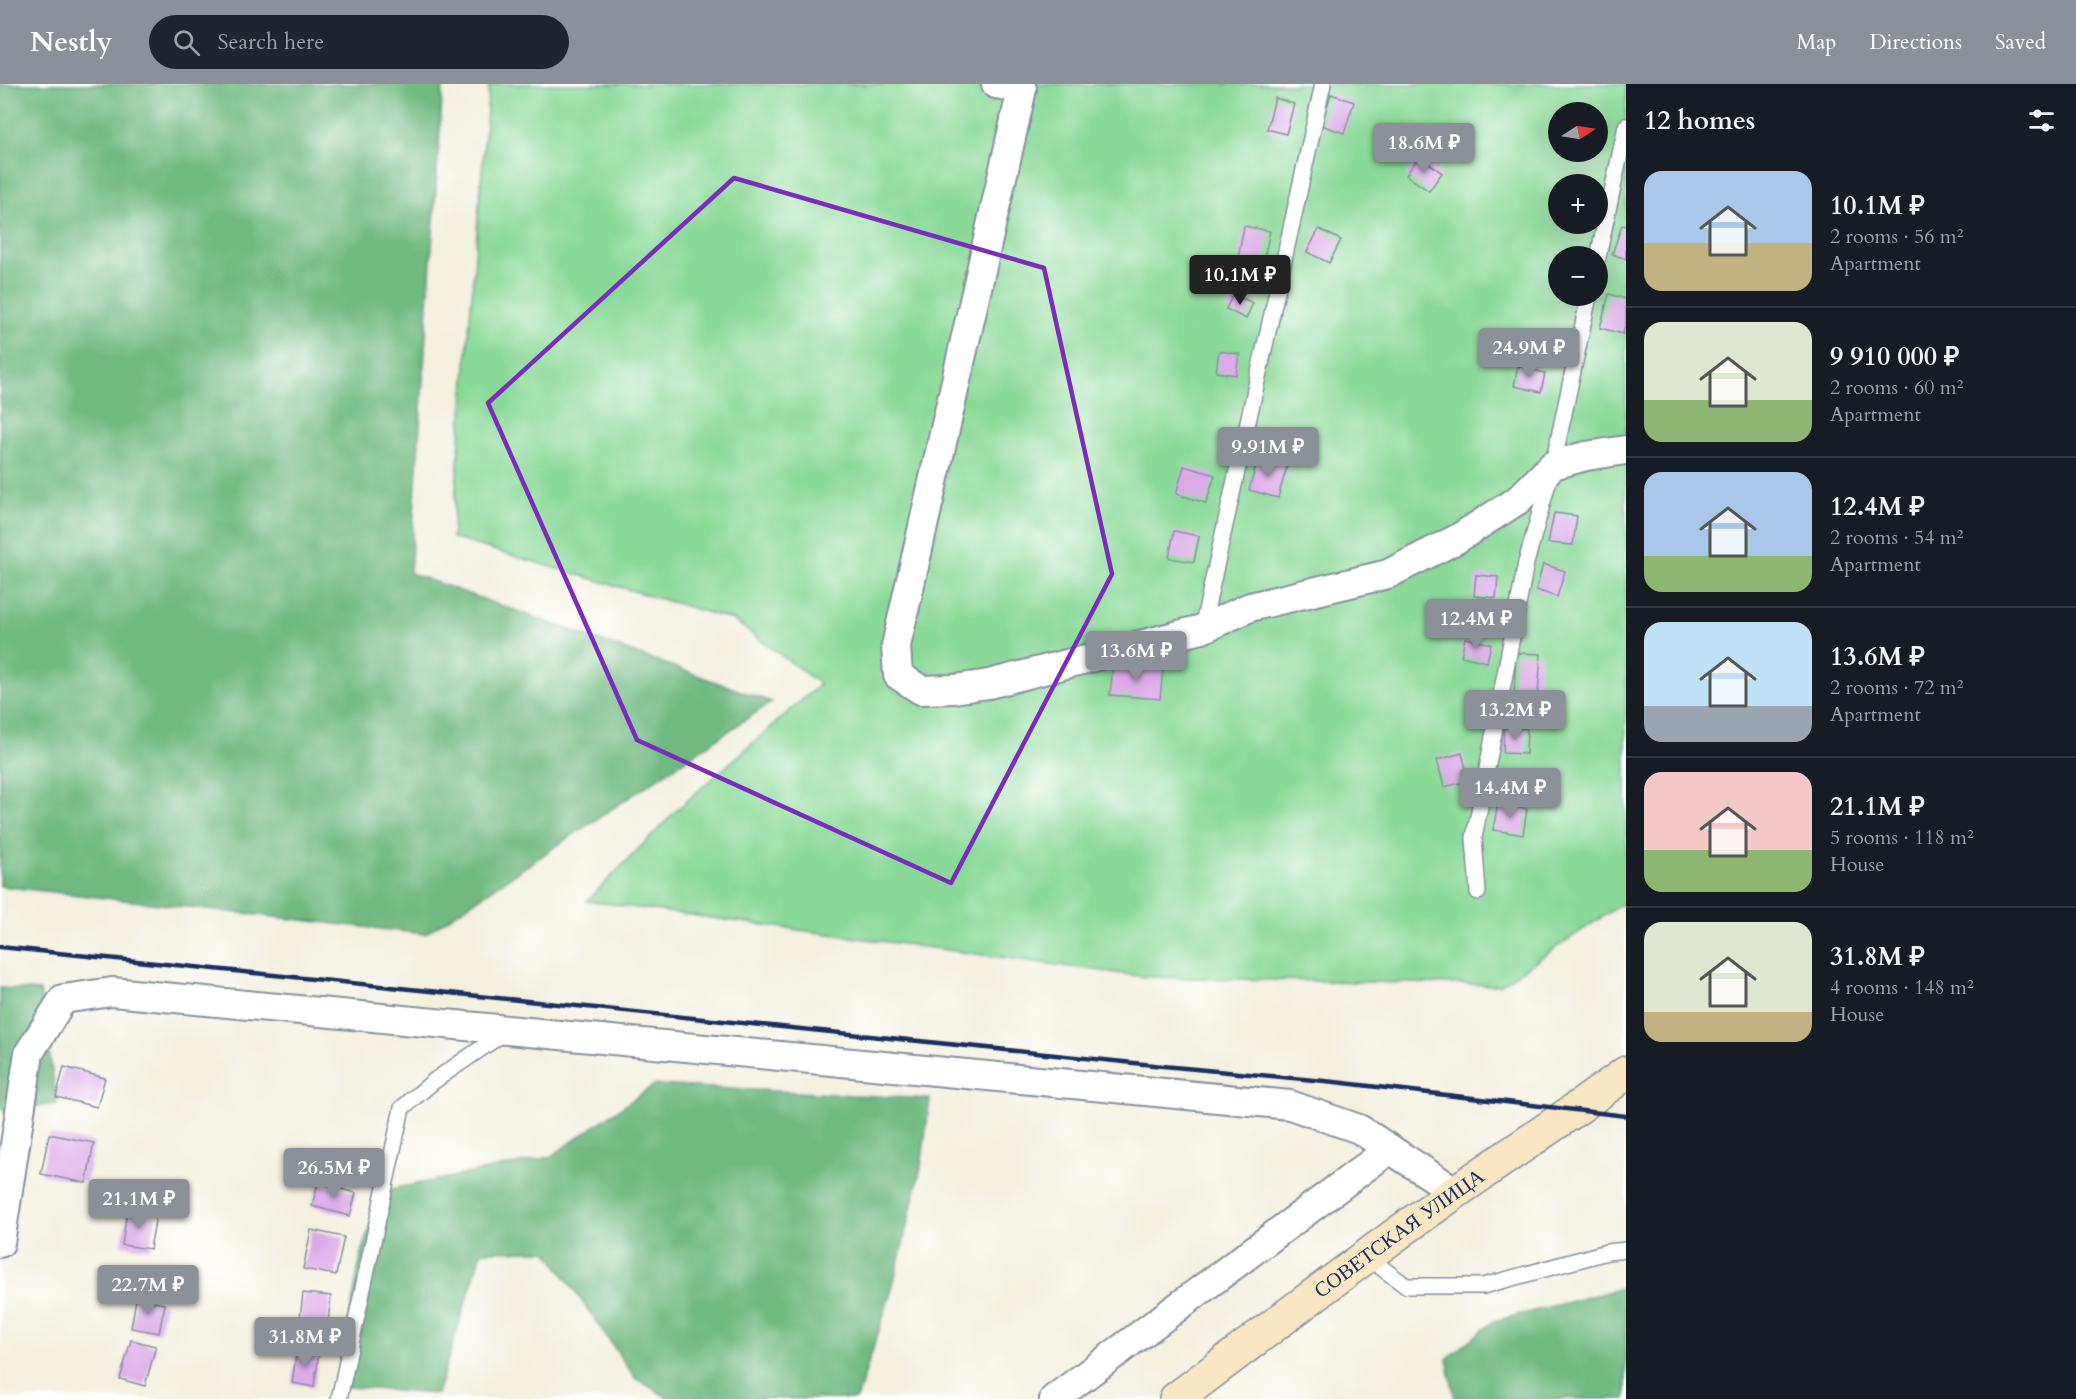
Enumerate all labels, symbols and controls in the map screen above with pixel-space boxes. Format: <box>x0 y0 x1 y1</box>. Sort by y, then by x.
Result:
search box <box>149 15 569 69</box>
text: Nestly <box>30 23 113 61</box>
icon: search <box>170 26 203 59</box>
text: Search here <box>218 27 324 57</box>
text: Map <box>1796 28 1836 57</box>
text: Directions <box>1869 28 1962 57</box>
text: Saved <box>1995 28 2046 57</box>
north arrow <box>1548 102 1608 162</box>
map controls <box>1548 102 1608 306</box>
text: 12 homes <box>1644 103 1755 138</box>
icon: filters <box>2025 104 2058 137</box>
pin: 18.6M ₽ <box>1369 123 1479 174</box>
text: 18.6M ₽ <box>1388 129 1460 156</box>
button: + <box>1548 174 1608 234</box>
text: 10.1M ₽ <box>1830 188 1925 223</box>
icon: home <box>1692 195 1764 267</box>
text: 2 rooms · 56 m² <box>1830 223 1963 250</box>
button: − <box>1548 246 1608 306</box>
text: Apartment <box>1830 250 1921 277</box>
pin: 10.1M ₽ <box>1185 255 1295 306</box>
text: 10.1M ₽ <box>1204 261 1276 288</box>
pin: 24.9M ₽ <box>1474 328 1584 379</box>
text: 24.9M ₽ <box>1493 334 1565 361</box>
text: 9 910 000 ₽ <box>1830 339 1959 374</box>
icon: home <box>1692 346 1764 418</box>
text: 2 rooms · 60 m² <box>1830 374 1963 401</box>
text: Apartment <box>1830 401 1921 428</box>
pin: 9.91M ₽ <box>1213 427 1323 478</box>
text: 9.91M ₽ <box>1232 433 1304 460</box>
text: 12.4M ₽ <box>1830 489 1925 524</box>
icon: home <box>1692 496 1764 568</box>
text: 2 rooms · 54 m² <box>1830 524 1963 551</box>
text: Apartment <box>1830 551 1921 578</box>
pin: 12.4M ₽ <box>1421 599 1531 650</box>
text: 12.4M ₽ <box>1440 605 1512 632</box>
pin: 13.6M ₽ <box>1081 631 1191 682</box>
text: 13.6M ₽ <box>1100 637 1172 664</box>
text: 13.6M ₽ <box>1830 639 1925 674</box>
icon: home <box>1692 646 1764 718</box>
text: 2 rooms · 72 m² <box>1830 674 1963 701</box>
pin: 13.2M ₽ <box>1460 690 1570 741</box>
text: 13.2M ₽ <box>1479 696 1551 723</box>
text: Apartment <box>1830 701 1921 728</box>
pin: 14.4M ₽ <box>1455 768 1565 819</box>
text: 14.4M ₽ <box>1474 774 1546 801</box>
text: 21.1M ₽ <box>1830 789 1925 824</box>
icon: home <box>1692 796 1764 868</box>
text: 5 rooms · 118 m² <box>1830 824 1974 851</box>
text: House <box>1830 851 1884 878</box>
text: 31.8M ₽ <box>1830 939 1925 974</box>
icon: home <box>1692 946 1764 1018</box>
text: 4 rooms · 148 m² <box>1830 974 1974 1001</box>
text: House <box>1830 1001 1884 1028</box>
pin: 26.5M ₽ <box>279 1148 389 1199</box>
text: 26.5M ₽ <box>298 1154 370 1181</box>
street label: СОВЕТСКАЯ УЛИЦА <box>1308 1161 1491 1305</box>
pin: 21.1M ₽ <box>84 1179 194 1230</box>
text: 21.1M ₽ <box>103 1185 175 1212</box>
pin: 22.7M ₽ <box>93 1265 203 1316</box>
text: 22.7M ₽ <box>112 1271 184 1298</box>
pin: 31.8M ₽ <box>250 1317 360 1368</box>
text: 31.8M ₽ <box>269 1323 341 1350</box>

